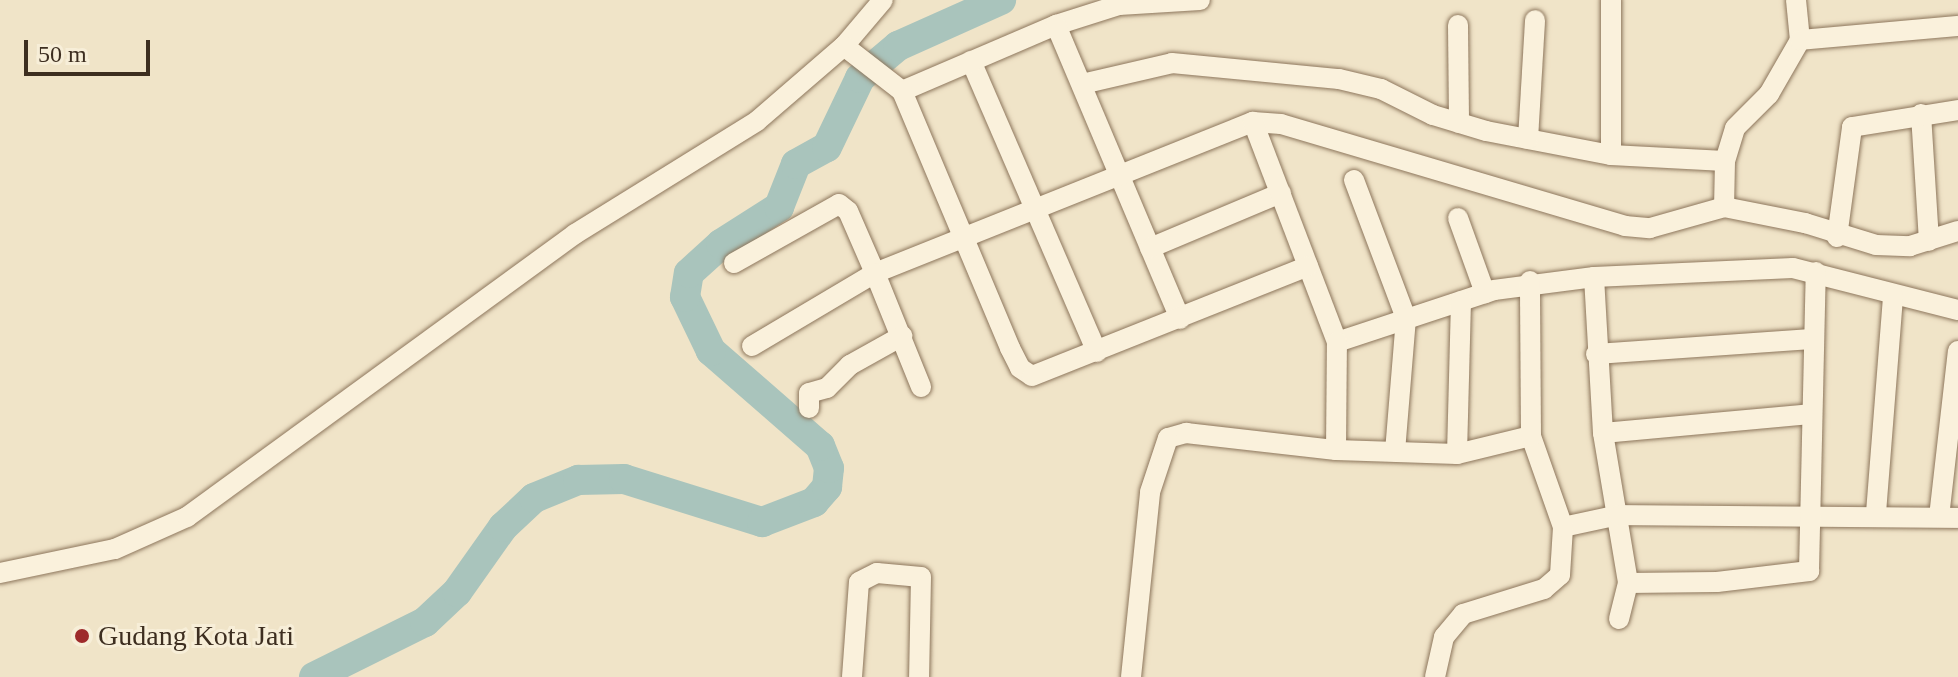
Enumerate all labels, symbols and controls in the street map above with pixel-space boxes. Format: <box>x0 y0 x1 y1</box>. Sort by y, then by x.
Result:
scale bar <box>28 24 154 74</box>
text: 50 m <box>38 41 87 67</box>
place label: Gudang Kota Jati <box>98 619 294 653</box>
marker: Gudang Kota Jati <box>73 627 91 645</box>

